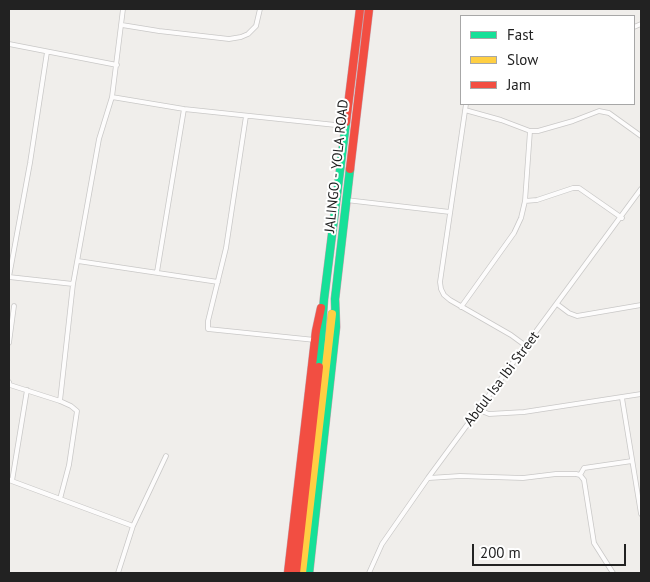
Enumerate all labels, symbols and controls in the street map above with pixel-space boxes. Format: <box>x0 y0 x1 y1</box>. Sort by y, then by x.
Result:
legend <box>460 15 635 105</box>
text: Fast <box>507 25 534 44</box>
text: Slow <box>507 50 538 69</box>
text: Jam <box>507 75 531 94</box>
street label: JALINGO - YOLA ROAD <box>322 98 352 234</box>
street label: Abdul Isa Ibi Street <box>461 328 543 430</box>
scale bar <box>475 534 629 566</box>
text: 200 m <box>480 543 521 562</box>

